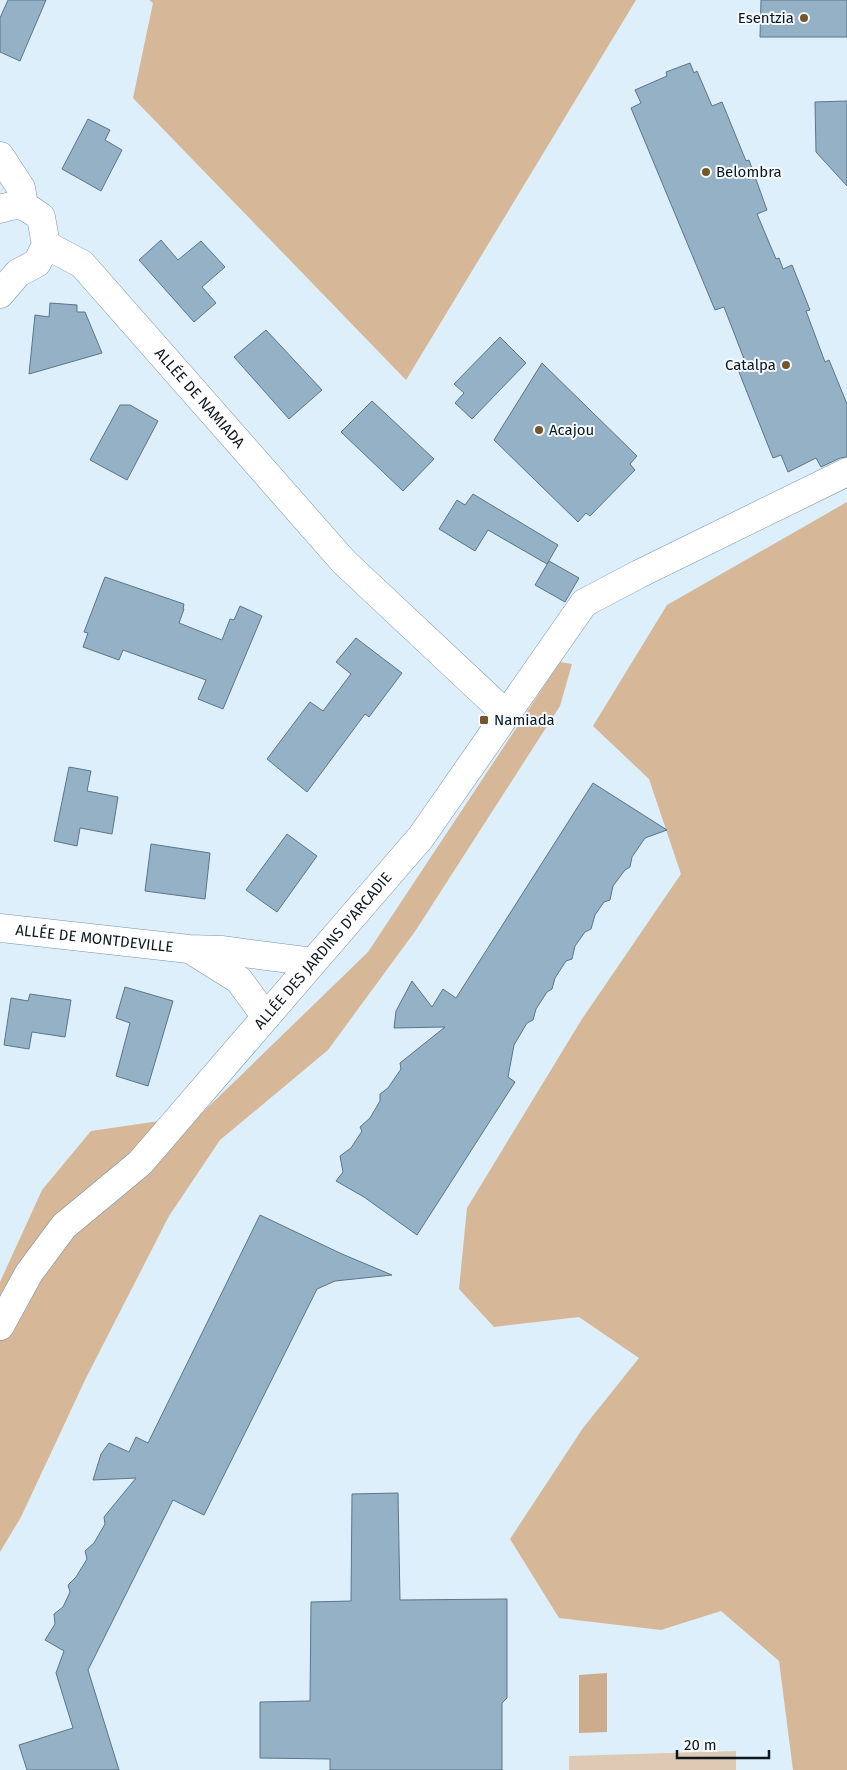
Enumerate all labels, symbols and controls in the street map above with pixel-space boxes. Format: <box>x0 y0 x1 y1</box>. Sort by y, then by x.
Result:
place label: Esentzia <box>738 9 794 27</box>
marker: Esentzia <box>798 12 810 24</box>
place label: Belombra <box>716 163 782 181</box>
marker: Belombra <box>700 166 712 178</box>
street label: ALLÉE DE NAMIADA <box>151 344 249 452</box>
place label: Catalpa <box>725 356 776 374</box>
marker: Catalpa <box>780 359 792 371</box>
place label: Acajou <box>549 421 594 439</box>
marker: Acajou <box>533 424 545 436</box>
place label: Namiada <box>494 711 555 729</box>
marker: Namiada <box>478 714 490 726</box>
street label: ALLÉE DES JARDINS D'ARCADIE <box>250 869 396 1033</box>
street label: ALLÉE DE MONTDEVILLE <box>15 921 174 956</box>
scale bar <box>677 1728 770 1760</box>
text: 20 m <box>684 1736 717 1754</box>

